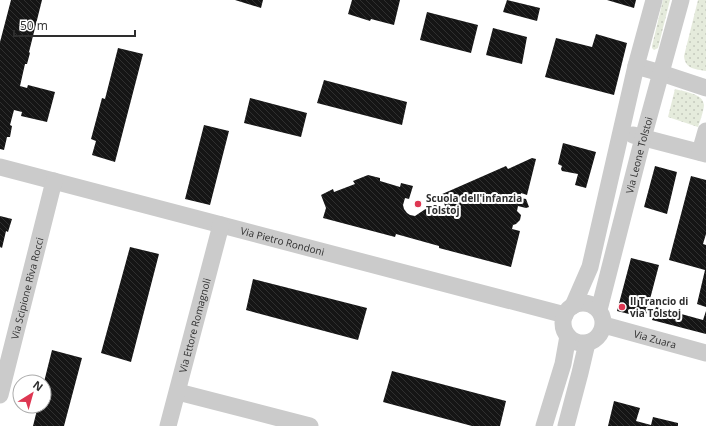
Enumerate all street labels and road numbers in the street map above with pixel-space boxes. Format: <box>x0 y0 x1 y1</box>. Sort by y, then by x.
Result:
street label: Via Leone Tolstoi <box>622 115 656 195</box>
street label: Via Pietro Rondoni <box>239 223 326 259</box>
street label: Via Scipione Riva Rocci <box>7 236 47 341</box>
street label: Via Ettore Romagnoli <box>175 277 214 374</box>
street label: Via Zuara <box>632 326 678 352</box>

